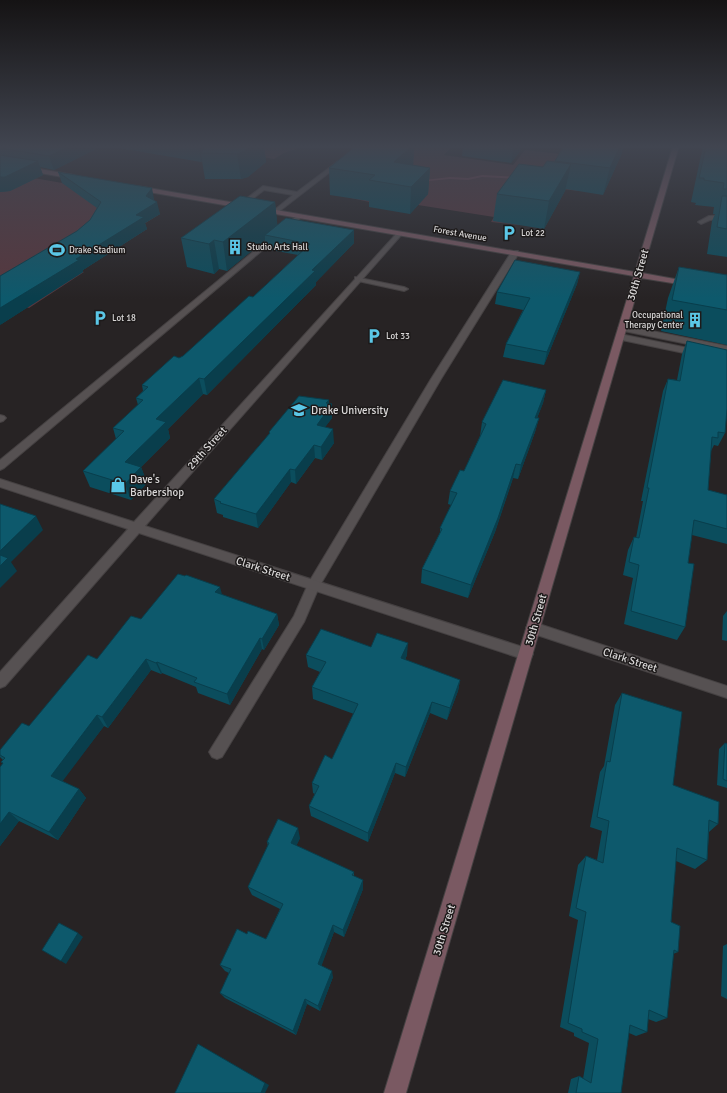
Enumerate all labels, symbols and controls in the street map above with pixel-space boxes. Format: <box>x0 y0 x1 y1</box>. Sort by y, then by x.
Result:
street label: Forest Avenue <box>432 224 488 244</box>
parking icon: Lot 22 <box>500 224 518 242</box>
place label: Lot 22 <box>521 228 545 239</box>
building icon: Studio Arts Hall <box>226 238 244 256</box>
sports icon: Drake Stadium <box>48 241 66 259</box>
place label: Studio Arts Hall <box>247 242 308 253</box>
place label: Drake Stadium <box>69 245 125 256</box>
street label: 30th Street <box>624 248 652 302</box>
parking icon: Lot 18 <box>91 309 109 327</box>
place label: Occupational Therapy Center <box>625 310 684 331</box>
building icon: Occupational Therapy Center <box>686 311 704 329</box>
place label: Lot 18 <box>112 313 136 324</box>
parking icon: Lot 33 <box>365 327 383 345</box>
place label: Lot 33 <box>386 331 410 342</box>
school or university icon: Drake University <box>290 401 308 419</box>
place label: Drake University <box>311 404 389 417</box>
street label: 29th Street <box>185 424 230 472</box>
place label: Dave's Barbershop <box>130 473 184 499</box>
shop icon: Dave's Barbershop <box>109 476 127 494</box>
street label: Clark Street <box>234 554 292 584</box>
street label: 30th Street <box>522 593 550 647</box>
street label: Clark Street <box>601 645 659 675</box>
street label: 30th Street <box>430 903 458 957</box>

